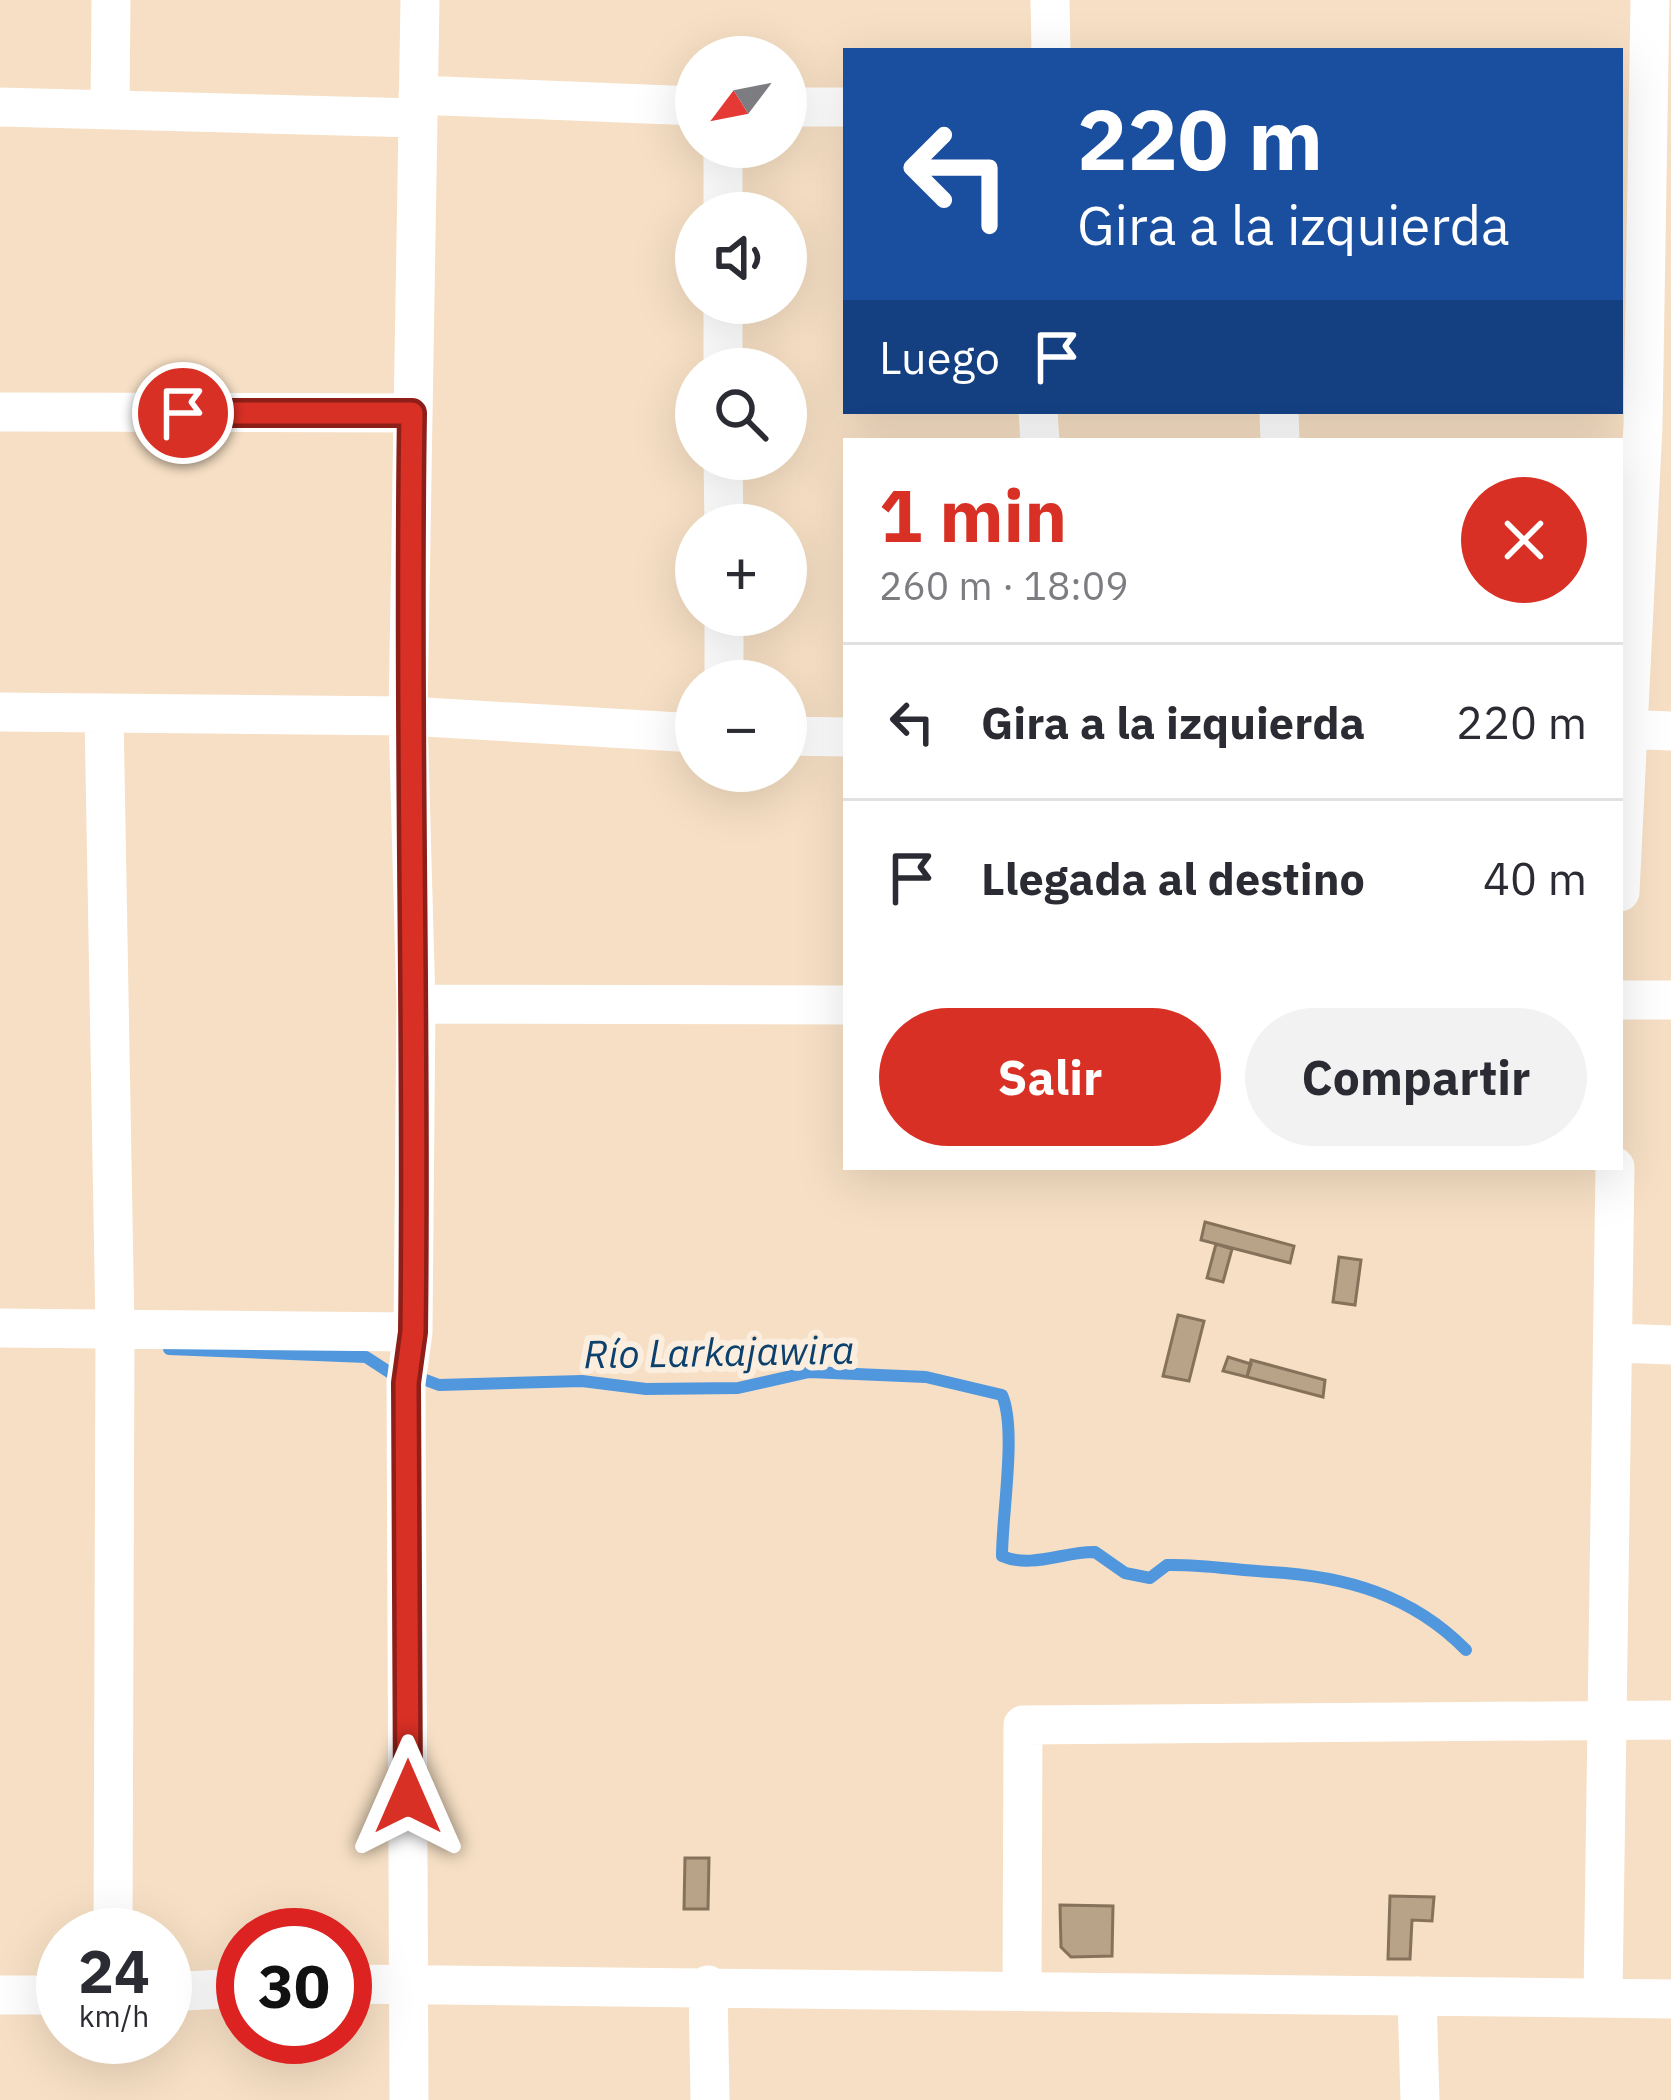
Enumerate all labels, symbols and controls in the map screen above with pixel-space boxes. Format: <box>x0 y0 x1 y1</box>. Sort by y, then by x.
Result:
north arrow <box>675 36 807 168</box>
map controls <box>675 36 807 792</box>
text: 220 m <box>1077 84 1323 193</box>
icon: left <box>879 96 1035 252</box>
text: Gira a la izquierda <box>1077 190 1510 260</box>
button: sound <box>675 192 807 324</box>
icon: arrive <box>1024 324 1090 390</box>
text: Luego <box>879 328 1000 386</box>
button: search <box>675 348 807 480</box>
pin <box>132 362 234 464</box>
icon: arrive <box>150 380 216 446</box>
text: 1 min <box>879 468 1067 562</box>
button: close <box>1461 477 1587 603</box>
button: + <box>675 504 807 636</box>
text: 260 m · 18:09 <box>879 560 1129 611</box>
button: − <box>675 660 807 792</box>
icon: left <box>879 689 945 755</box>
text: Gira a la izquierda <box>981 693 1365 751</box>
text: 220 m <box>1456 693 1587 751</box>
icon: arrive <box>879 845 945 911</box>
text: Llegada al destino <box>981 849 1365 907</box>
text: 40 m <box>1483 849 1587 907</box>
button: Salir <box>879 1008 1221 1146</box>
button: Compartir <box>1245 1008 1587 1146</box>
water label: Río Larkajawira <box>583 1324 855 1379</box>
position arrow <box>345 1734 471 1860</box>
speed limit sign: 30 <box>216 1908 372 2064</box>
text: 24 <box>78 1931 150 2010</box>
text: km/h <box>79 1996 149 2035</box>

